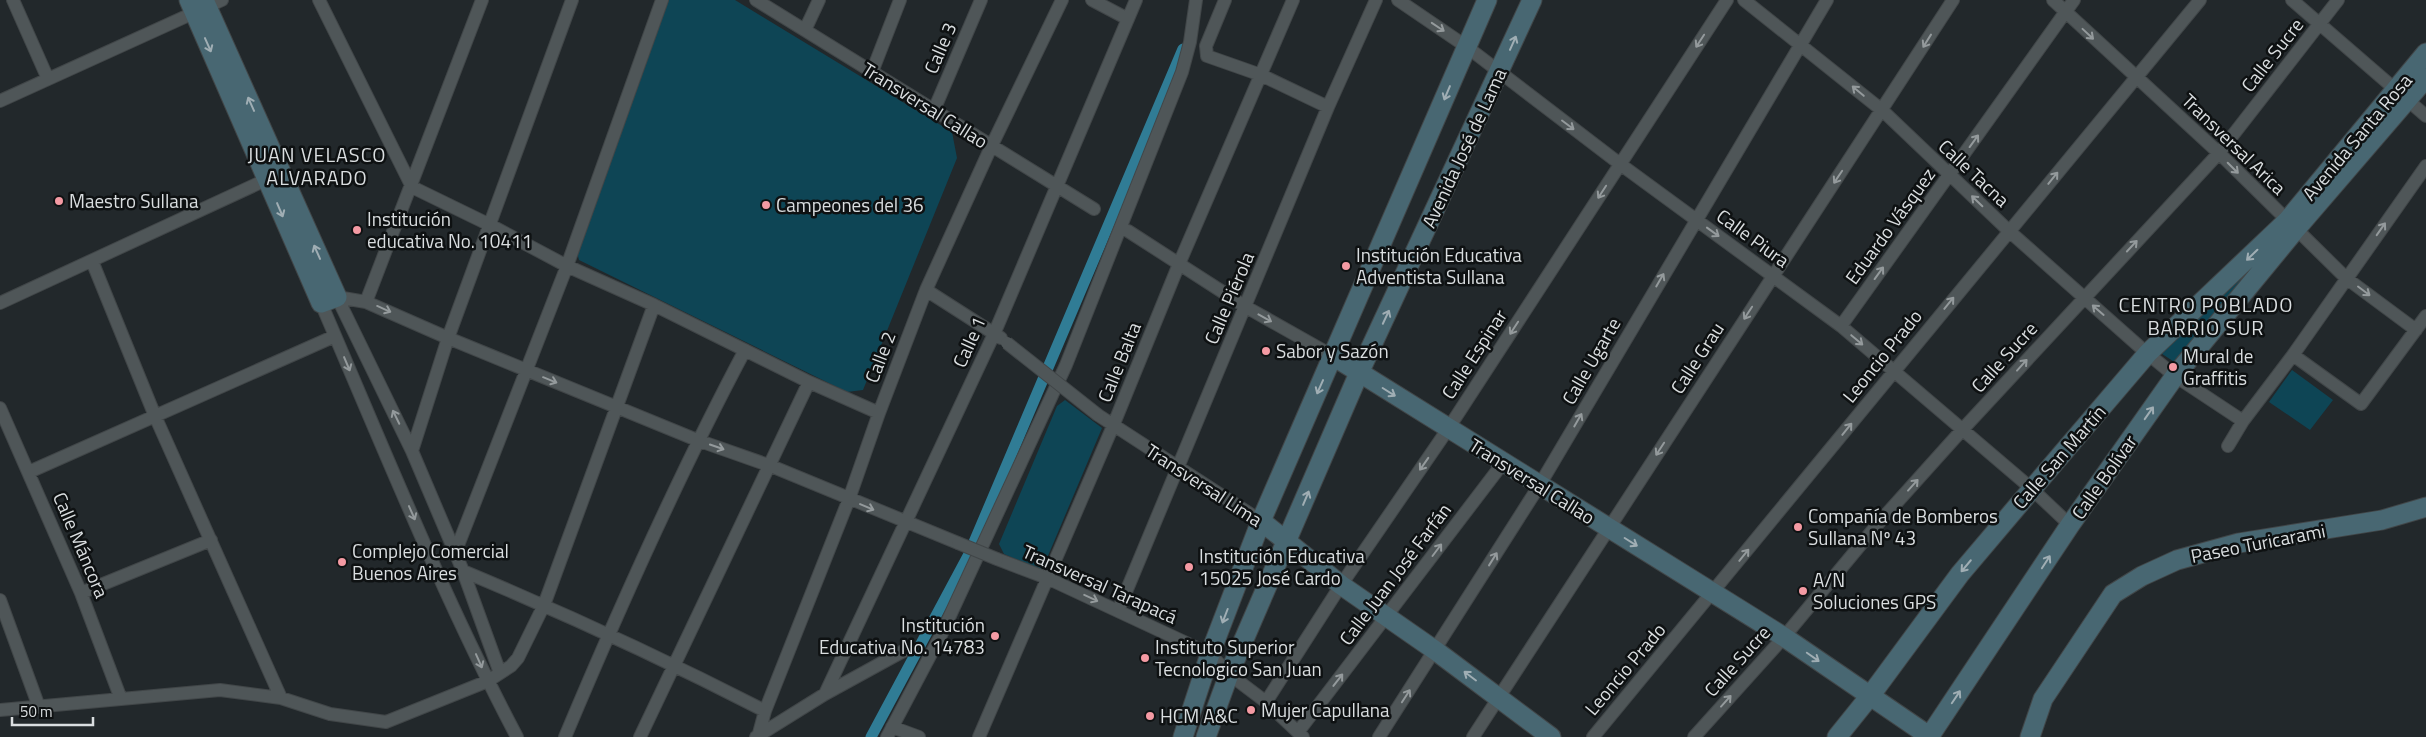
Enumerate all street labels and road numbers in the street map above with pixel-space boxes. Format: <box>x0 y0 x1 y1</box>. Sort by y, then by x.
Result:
street label: Calle Sucre <box>2233 11 2310 98</box>
street label: Calle 3 <box>916 18 963 78</box>
street label: Transversal Callao <box>857 54 994 155</box>
street label: Avenida José de Lama <box>1414 63 1514 233</box>
street label: Avenida Santa Rosa <box>2295 67 2419 206</box>
street label: Transversal Arica <box>2176 86 2293 201</box>
street label: Calle Tacna <box>1932 132 2017 214</box>
street label: Eduardo Vásquez <box>1837 161 1942 290</box>
street label: Calle Piura <box>1711 201 1796 274</box>
street label: Calle Piérola <box>1196 247 1261 348</box>
street label: Calle Espinar <box>1434 303 1514 404</box>
street label: Leoncio Prado <box>1835 303 1928 409</box>
street label: Calle 1 <box>945 312 993 372</box>
street label: Calle Ugarte <box>1554 312 1627 410</box>
street label: Calle Sucre <box>1964 315 2044 399</box>
street label: Calle Grau <box>1663 316 1731 399</box>
street label: Calle Balta <box>1089 317 1148 406</box>
street label: Calle 2 <box>856 327 903 387</box>
street label: Calle San Martín <box>2005 398 2112 515</box>
street label: Calle Bolívar <box>2064 428 2144 525</box>
street label: Transversal Callao <box>1464 430 1601 531</box>
street label: Transversal Lima <box>1140 436 1269 534</box>
street label: Calle Máncora <box>46 487 117 603</box>
street label: Calle Juan José Farfán <box>1331 497 1458 651</box>
street label: Paseo Turicarami <box>2188 515 2328 570</box>
street label: Transversal Tarapacá <box>1018 536 1183 631</box>
street label: Leoncio Prado <box>1577 616 1672 721</box>
street label: Calle Sucre <box>1697 619 1777 703</box>

